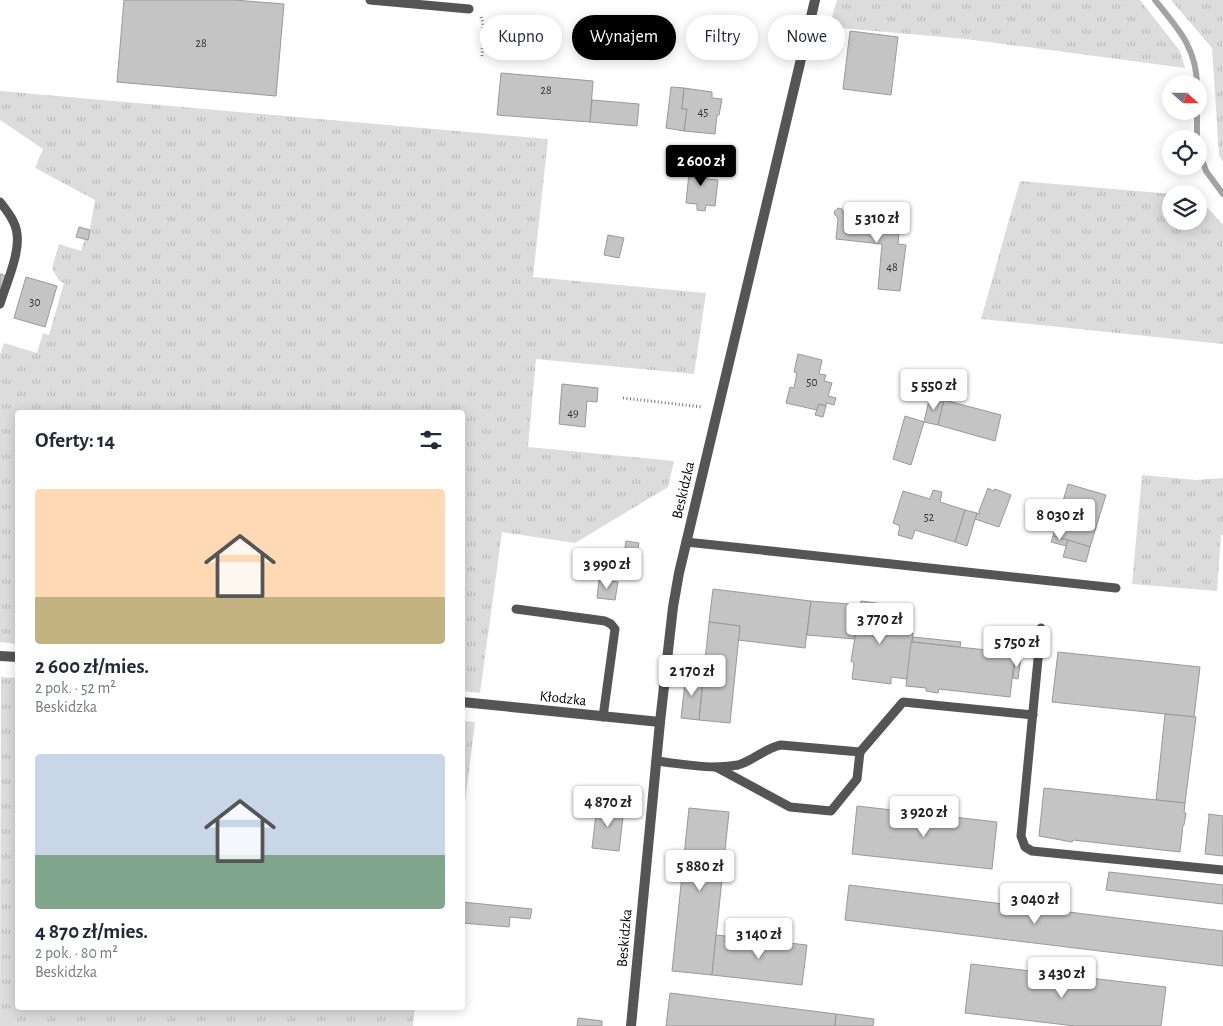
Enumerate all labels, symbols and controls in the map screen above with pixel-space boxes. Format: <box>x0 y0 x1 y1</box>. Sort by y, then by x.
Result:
chip: Kupno <box>480 15 562 60</box>
chip: Wynajem <box>572 15 676 60</box>
chip: Filtry <box>686 15 758 60</box>
chip: Nowe <box>768 15 845 60</box>
house number: 28 <box>195 37 207 49</box>
north arrow <box>1162 75 1208 120</box>
map controls <box>1162 75 1207 230</box>
house number: 28 <box>540 84 552 96</box>
house number: 45 <box>698 106 708 118</box>
button: locate <box>1162 130 1207 175</box>
pin: 2 600 zł <box>649 144 753 187</box>
text: 2 600 zł <box>677 153 725 169</box>
button: layers <box>1162 185 1207 230</box>
pin: 5 310 zł <box>825 202 929 244</box>
text: 5 310 zł <box>855 210 899 226</box>
house number: 48 <box>886 261 898 273</box>
house number: 30 <box>29 296 41 308</box>
pin: 5 550 zł <box>882 368 986 411</box>
house number: 50 <box>806 376 818 388</box>
text: 5 550 zł <box>911 377 957 393</box>
house number: 49 <box>567 407 579 419</box>
icon: filters <box>417 426 445 454</box>
text: Oferty: 14 <box>35 430 115 451</box>
street label: Beskidzka <box>670 460 697 520</box>
pin: 8 030 zł <box>1008 498 1112 541</box>
text: 8 030 zł <box>1036 507 1084 523</box>
house number: 52 <box>924 511 935 523</box>
icon: home <box>195 521 285 611</box>
pin: 3 990 zł <box>555 548 659 590</box>
text: 3 990 zł <box>584 556 630 572</box>
pin: 3 770 zł <box>828 602 932 645</box>
text: 3 770 zł <box>857 611 903 627</box>
pin: 5 750 zł <box>965 626 1069 668</box>
text: 5 750 zł <box>994 634 1040 650</box>
pin: 2 170 zł <box>640 654 744 697</box>
text: 2 600 zł/mies. <box>35 656 149 677</box>
text: 2 170 zł <box>670 663 714 679</box>
text: 2 pok. · 52 m² <box>35 680 116 696</box>
street label: Kłodzka <box>539 689 587 708</box>
text: Beskidzka <box>35 699 97 715</box>
icon: home <box>195 786 285 876</box>
pin: 4 870 zł <box>556 786 660 828</box>
text: 4 870 zł <box>584 794 632 810</box>
pin: 3 920 zł <box>872 796 976 838</box>
text: 3 920 zł <box>901 804 947 820</box>
pin: 5 880 zł <box>648 850 752 892</box>
text: 5 880 zł <box>676 858 724 874</box>
pin: 3 040 zł <box>983 882 1087 925</box>
text: 3 040 zł <box>1011 891 1059 907</box>
street label: Beskidzka <box>614 908 635 968</box>
pin: 3 140 zł <box>707 918 811 960</box>
text: 4 870 zł/mies. <box>35 921 148 942</box>
text: 3 140 zł <box>736 926 782 942</box>
text: 2 pok. · 80 m² <box>35 945 118 961</box>
pin: 3 430 zł <box>1010 956 1114 999</box>
text: Beskidzka <box>35 964 97 980</box>
text: 3 430 zł <box>1039 965 1085 981</box>

